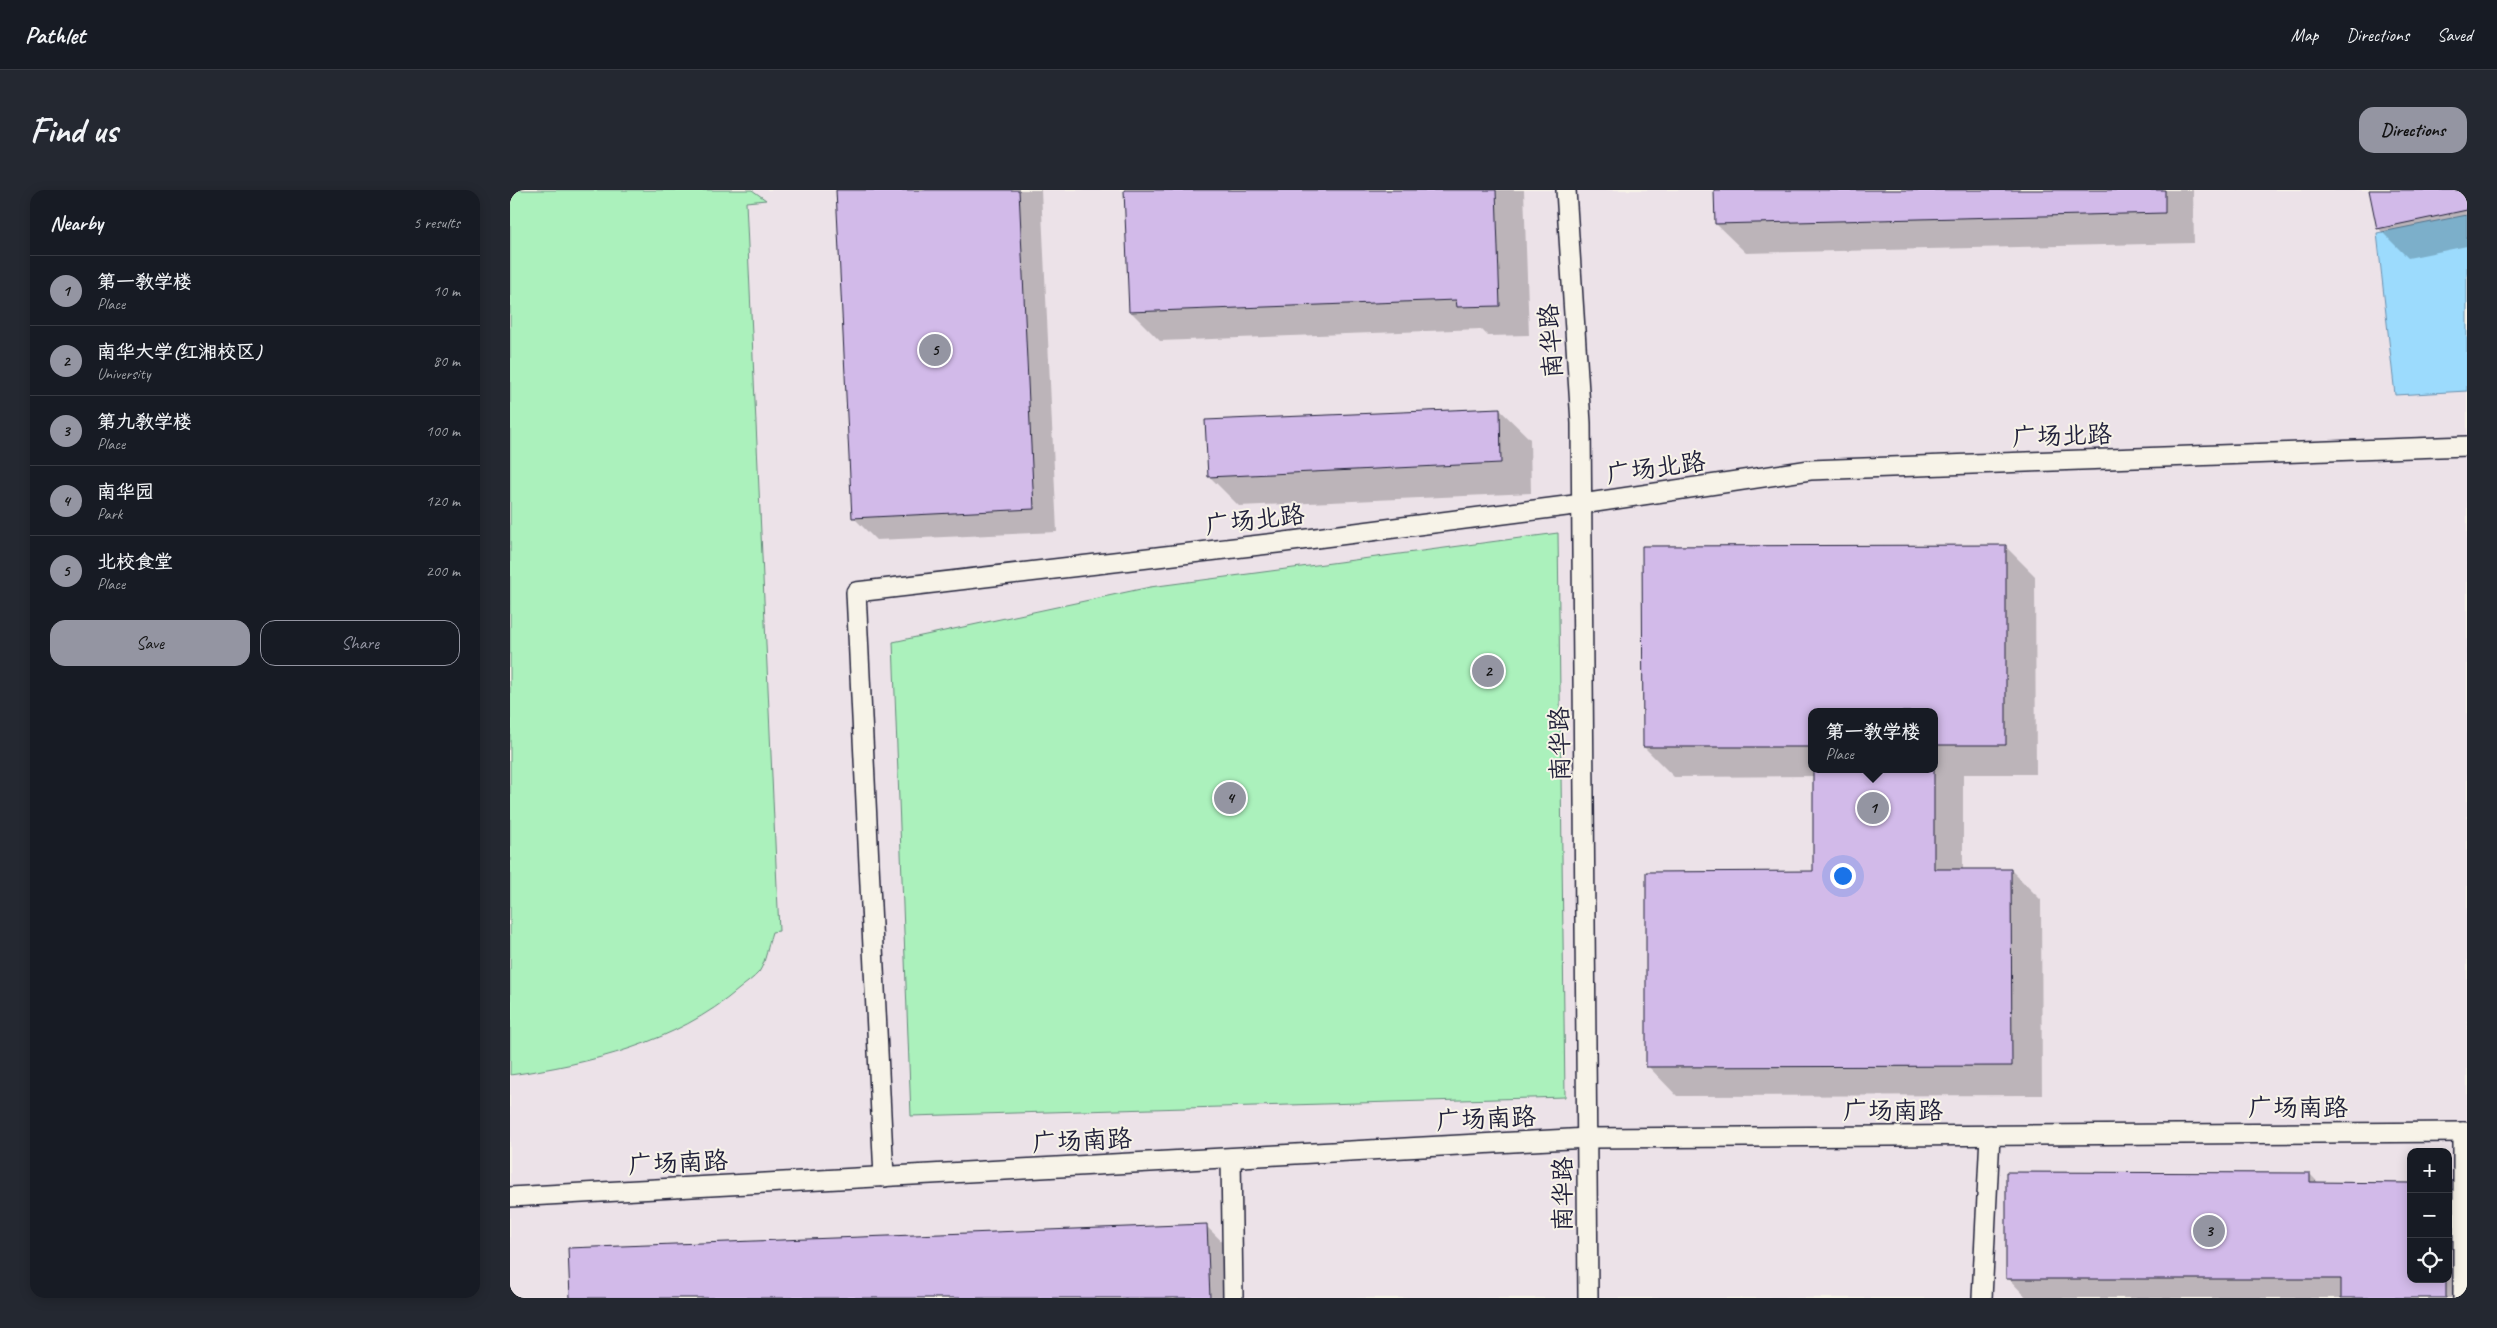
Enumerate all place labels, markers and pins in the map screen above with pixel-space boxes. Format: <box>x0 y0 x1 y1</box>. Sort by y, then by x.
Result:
pin: 5 <box>919 331 951 369</box>
pin: 2 <box>1472 652 1504 690</box>
pin: 4 <box>1214 779 1246 817</box>
pin: 1 <box>1857 789 1889 827</box>
pin: 3 <box>2193 1212 2225 1250</box>

